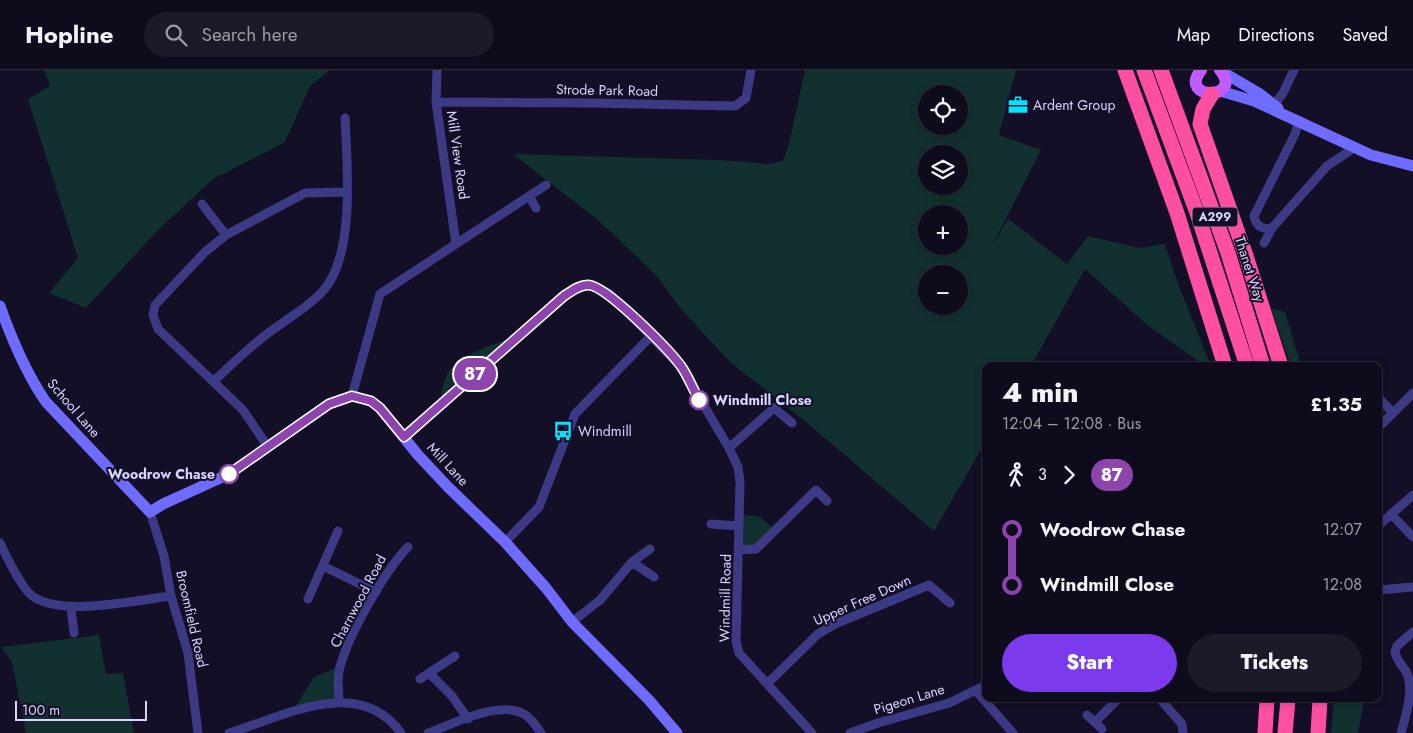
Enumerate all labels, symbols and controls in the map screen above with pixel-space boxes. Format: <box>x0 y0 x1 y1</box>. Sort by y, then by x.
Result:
search box <box>144 12 494 57</box>
text: Hopline <box>25 17 114 52</box>
icon: search <box>162 21 190 49</box>
text: Search here <box>202 21 298 48</box>
text: Map <box>1177 22 1210 48</box>
text: Directions <box>1238 22 1314 48</box>
text: Saved <box>1342 22 1388 48</box>
street label: Strode Park Road <box>556 79 658 101</box>
map controls <box>918 85 968 315</box>
button: locate <box>918 85 968 135</box>
office icon: Ardent Group <box>1007 94 1029 116</box>
place label: Ardent Group <box>1033 95 1116 115</box>
street label: Mill View Road <box>442 109 474 201</box>
button: layers <box>918 145 968 195</box>
button: + <box>918 205 968 255</box>
road number: A299 <box>1192 208 1238 226</box>
street label: Thanet Way <box>1230 234 1270 305</box>
button: − <box>918 265 968 315</box>
line badge: 87 <box>452 358 498 390</box>
text: 87 <box>464 361 486 387</box>
text: 4 min <box>1002 372 1079 413</box>
street label: School Lane <box>43 374 105 442</box>
marker: Windmill Close <box>689 390 709 410</box>
place label: Windmill Close <box>713 390 812 410</box>
text: £1.35 <box>1311 391 1362 418</box>
text: 12:04 – 12:08 · Bus <box>1002 412 1141 435</box>
bus stop icon: Windmill <box>552 420 574 442</box>
place label: Windmill <box>578 421 632 441</box>
street label: Mill Lane <box>423 438 473 490</box>
icon: walk <box>1002 461 1030 489</box>
icon: forward <box>1055 461 1083 489</box>
text: 87 <box>1101 462 1123 488</box>
text: 3 <box>1038 463 1047 486</box>
place label: Woodrow Chase <box>108 464 215 484</box>
marker: Woodrow Chase <box>219 464 239 484</box>
text: Woodrow Chase <box>1040 516 1185 543</box>
text: 12:07 <box>1323 518 1362 541</box>
street label: Charnwood Road <box>325 551 391 651</box>
street label: Windmill Road <box>714 554 736 642</box>
street label: Broomfield Road <box>171 568 213 670</box>
street label: Upper Free Down <box>810 570 914 630</box>
text: Windmill Close <box>1040 571 1174 598</box>
text: 12:08 <box>1323 573 1362 596</box>
button: Start <box>1002 634 1177 692</box>
button: Tickets <box>1187 634 1362 692</box>
street label: Pigeon Lane <box>871 679 947 719</box>
scale bar <box>15 698 148 721</box>
text: 100 m <box>22 700 60 720</box>

